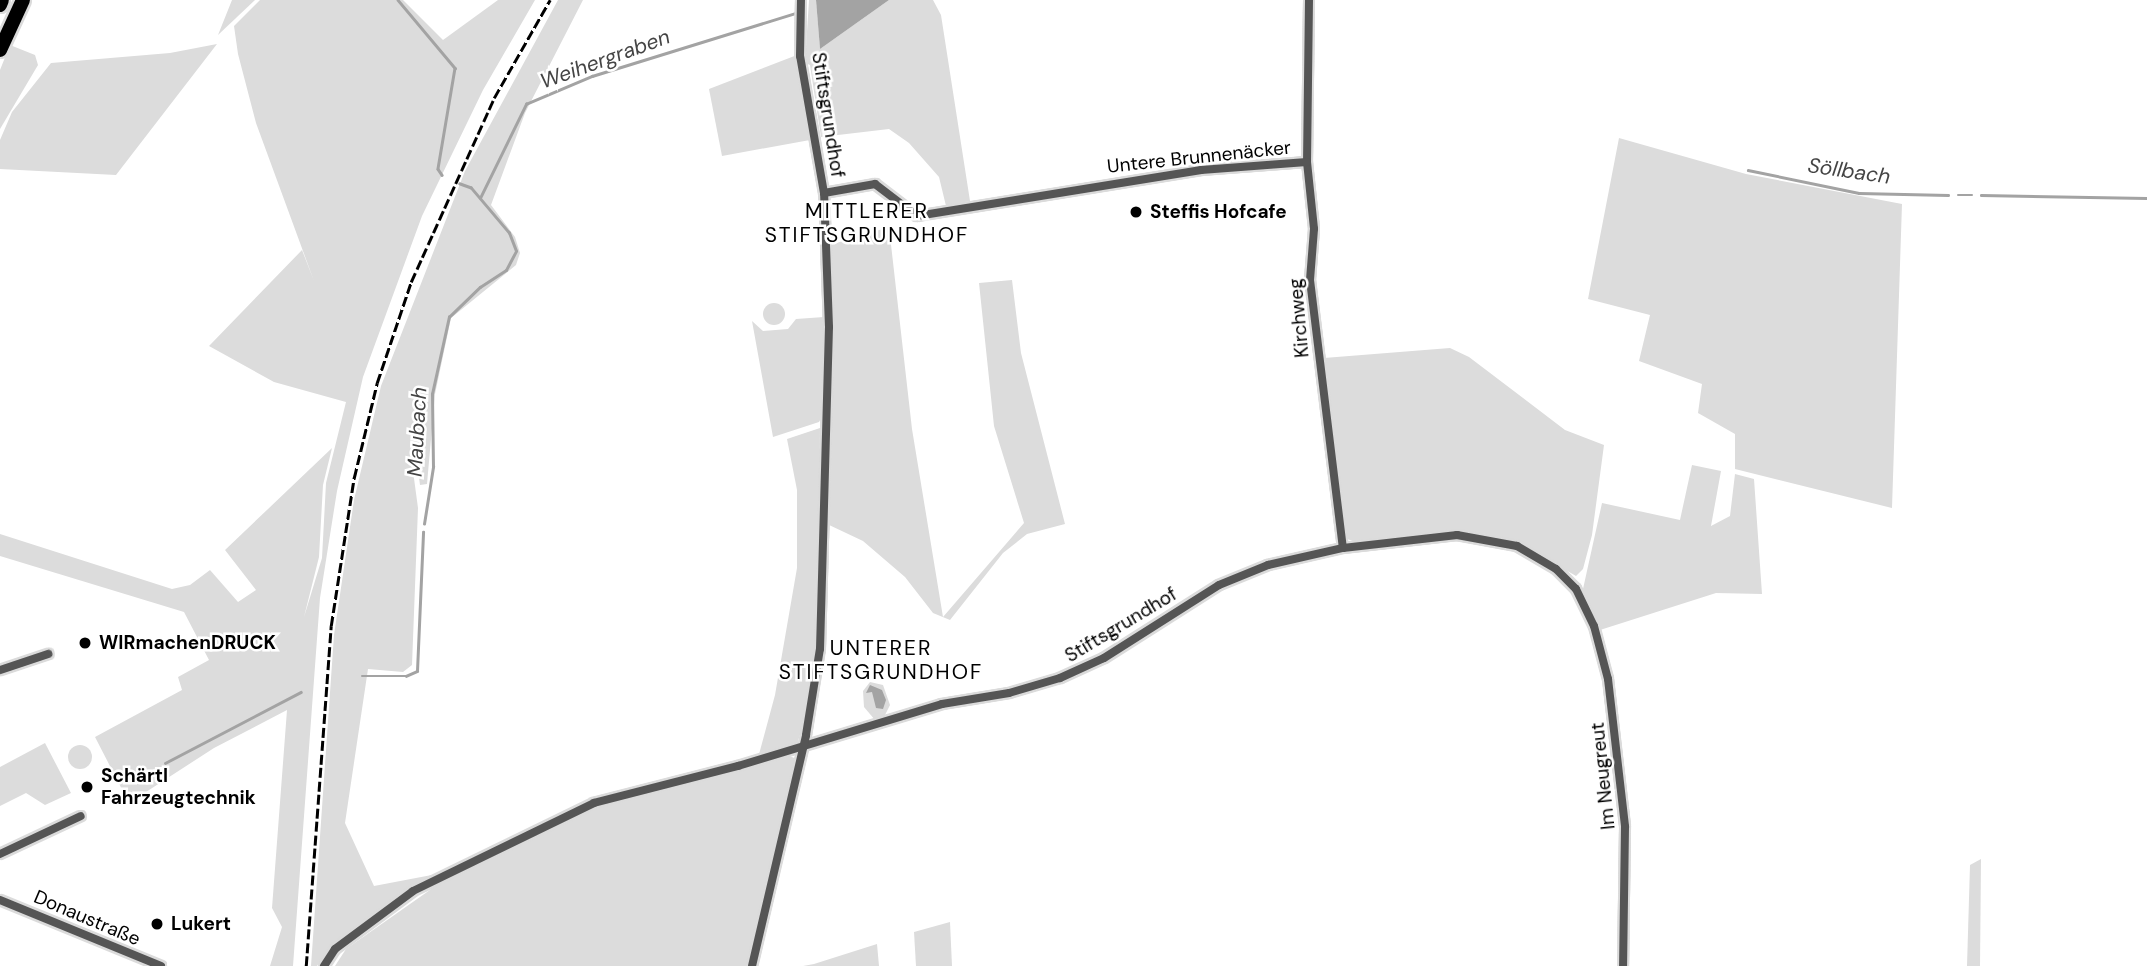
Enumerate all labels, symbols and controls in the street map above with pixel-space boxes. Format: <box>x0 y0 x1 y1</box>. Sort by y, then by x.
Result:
water label: Weihergraben <box>537 24 673 94</box>
street label: Stiftsgrundhof <box>807 51 849 179</box>
street label: Untere Brunnenäcker <box>1106 136 1292 178</box>
water label: Söllbach <box>1806 153 1892 189</box>
district label: MITTLERER STIFTSGRUNDHOF <box>767 198 967 248</box>
place label: Steffis Hofcafe <box>1150 201 1287 223</box>
marker: Steffis Hofcafe <box>1128 204 1144 220</box>
street label: Kirchweg <box>1284 277 1314 359</box>
water label: Maubach <box>402 386 432 478</box>
street label: Stiftsgrundhof <box>1061 583 1181 667</box>
place label: WIRmachenDRUCK <box>99 632 276 654</box>
marker: WIRmachenDRUCK <box>77 635 93 651</box>
district label: UNTERER STIFTSGRUNDHOF <box>781 635 981 685</box>
street label: Im Neugreut <box>1586 721 1620 831</box>
place label: Schärtl Fahrzeugtechnik <box>101 765 256 809</box>
marker: Schärtl Fahrzeugtechnik <box>79 779 95 795</box>
street label: Donaustraße <box>30 885 144 951</box>
place label: Lukert <box>171 913 231 935</box>
marker: Lukert <box>149 916 165 932</box>

